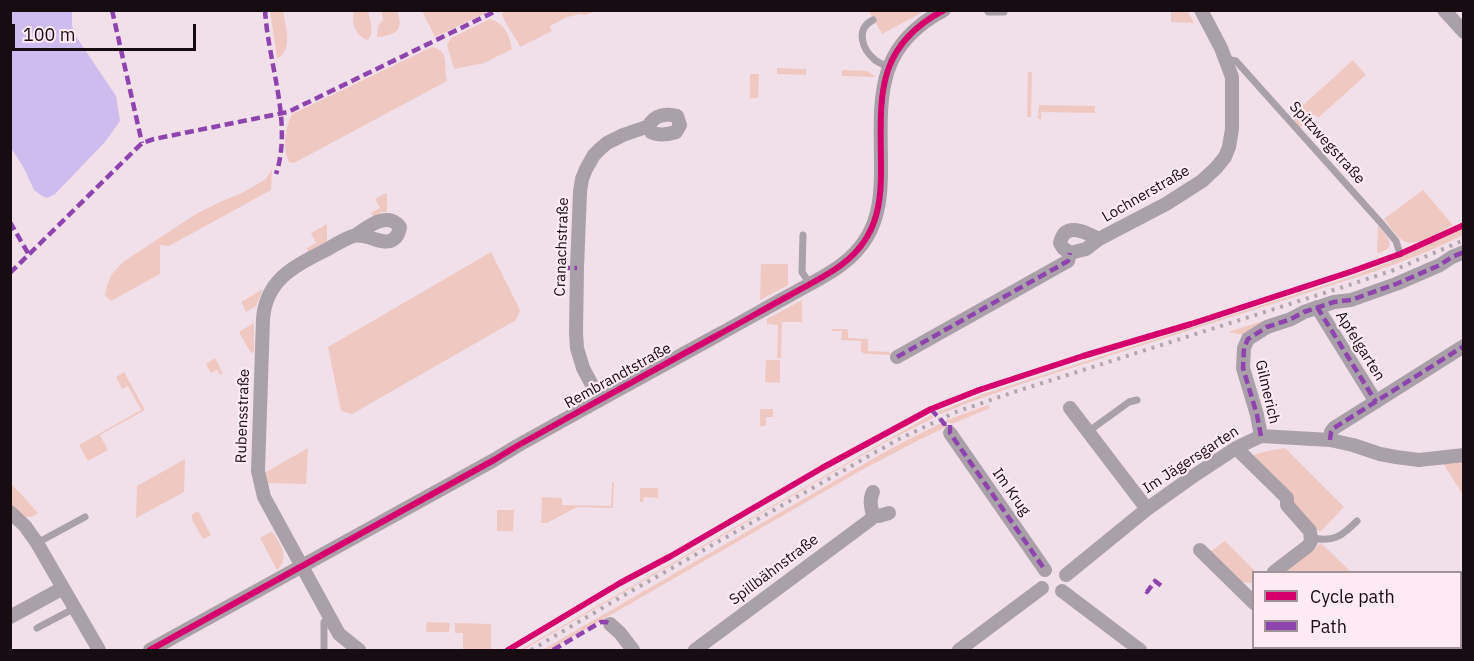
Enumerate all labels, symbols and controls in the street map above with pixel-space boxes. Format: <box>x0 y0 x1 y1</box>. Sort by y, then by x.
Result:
scale bar <box>15 12 200 50</box>
text: 100 m <box>23 23 75 46</box>
street label: Spitzwegstraße <box>1285 98 1369 188</box>
street label: Lochnerstraße <box>1099 162 1193 226</box>
street label: Cranachstraße <box>551 197 573 297</box>
street label: Apfelgarten <box>1332 308 1388 384</box>
street label: Rembrandtstraße <box>562 339 674 413</box>
street label: Gilmerich <box>1251 358 1283 426</box>
street label: Rubensstraße <box>232 368 254 464</box>
street label: Im Jägersgarten <box>1140 422 1242 498</box>
street label: Im Krug <box>988 465 1034 519</box>
street label: Spillbähnstraße <box>726 531 822 609</box>
legend <box>1252 571 1462 649</box>
text: Cycle path <box>1310 585 1395 608</box>
text: Path <box>1310 615 1347 638</box>

